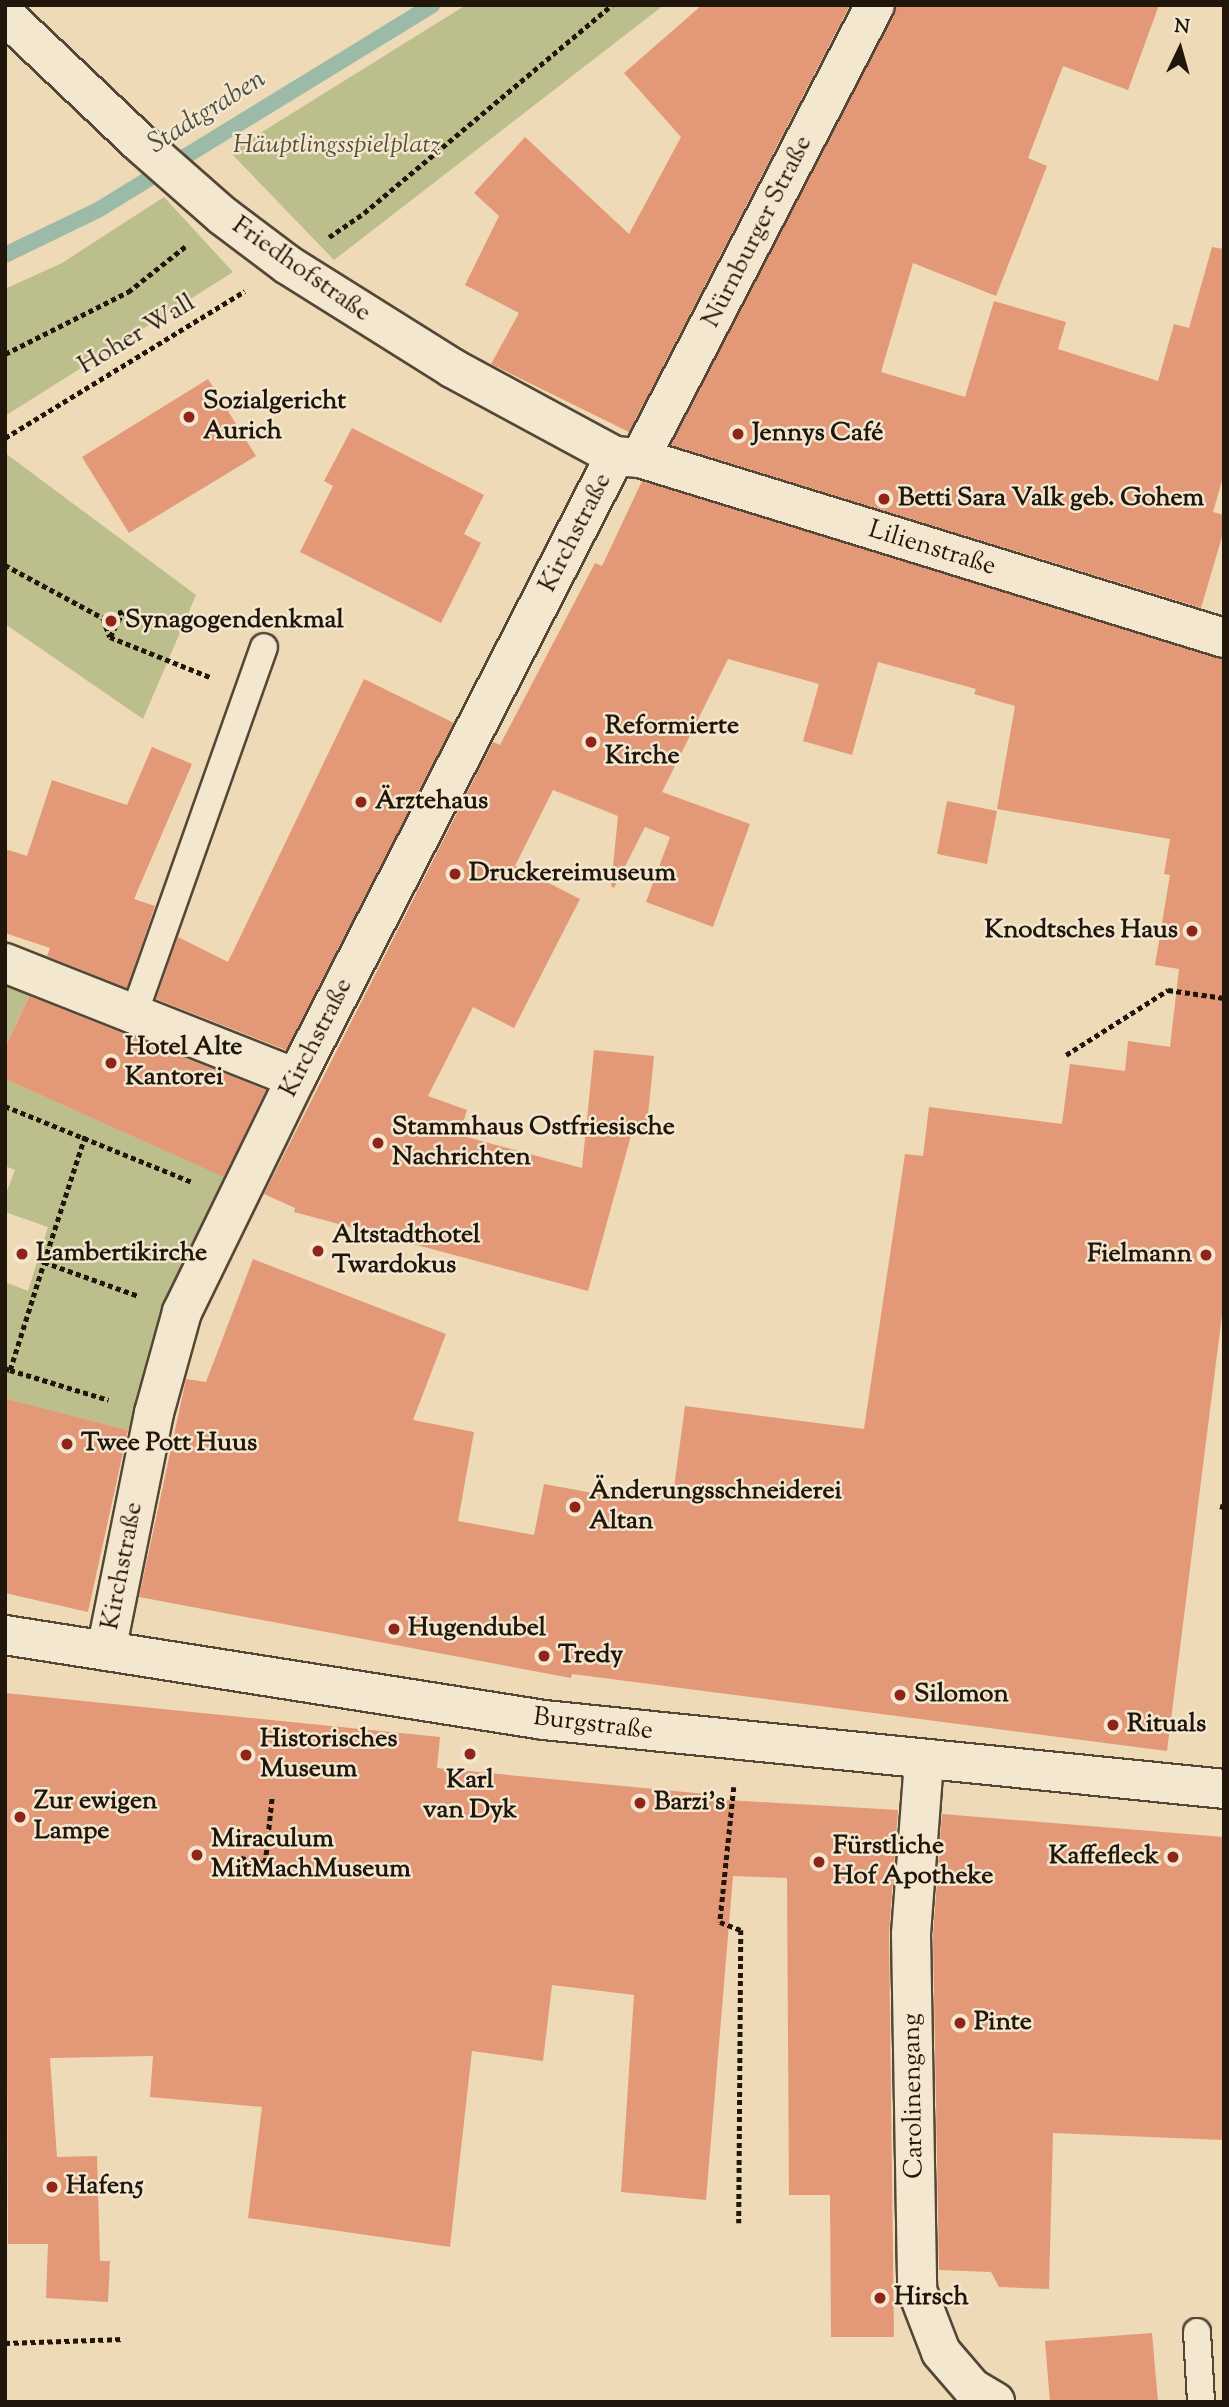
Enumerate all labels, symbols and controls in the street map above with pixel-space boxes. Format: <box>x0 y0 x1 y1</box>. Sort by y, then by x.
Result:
text: N <box>1173 13 1191 42</box>
north arrow <box>1145 14 1215 84</box>
water label: Stadtgraben <box>142 63 272 161</box>
park label: Häuptlingsspielplatz <box>233 130 441 162</box>
street label: Nürnburger Straße <box>696 131 820 333</box>
street label: Friedhofstraße <box>225 211 377 329</box>
street label: Hoher Wall <box>73 288 201 382</box>
place label: Sozialgericht Aurich <box>203 386 346 448</box>
marker: Sozialgericht Aurich <box>181 409 197 425</box>
place label: Jennys Café <box>752 418 883 450</box>
marker: Jennys Café <box>730 426 746 442</box>
street label: Kirchstraße <box>533 468 619 598</box>
place label: Betti Sara Valk geb. Gohem <box>898 483 1204 515</box>
marker: Betti Sara Valk geb. Gohem <box>876 491 892 507</box>
street label: Lilienstraße <box>864 515 1000 583</box>
place label: Synagogendenkmal <box>125 605 344 637</box>
marker: Synagogendenkmal <box>103 613 119 629</box>
place label: Reformierte Kirche <box>605 711 739 772</box>
marker: Reformierte Kirche <box>583 734 599 750</box>
place label: Ärztehaus <box>375 786 488 818</box>
marker: Ärztehaus <box>353 794 369 810</box>
place label: Druckereimuseum <box>469 858 676 890</box>
marker: Druckereimuseum <box>447 866 463 882</box>
place label: Knodtsches Haus <box>984 915 1178 947</box>
marker: Knodtsches Haus <box>1184 923 1200 939</box>
street label: Kirchstraße <box>274 973 360 1103</box>
place label: Hotel Alte Kantorei <box>125 1032 242 1094</box>
marker: Hotel Alte Kantorei <box>103 1055 119 1071</box>
place label: Stammhaus Ostfriesische Nachrichten <box>392 1112 675 1174</box>
marker: Stammhaus Ostfriesische Nachrichten <box>370 1135 386 1151</box>
place label: Altstadthotel Twardokus <box>332 1220 480 1282</box>
place label: Lambertikirche <box>36 1238 207 1270</box>
place label: Fielmann <box>1087 1239 1192 1271</box>
marker: Altstadthotel Twardokus <box>310 1243 326 1259</box>
marker: Lambertikirche <box>14 1246 30 1262</box>
marker: Fielmann <box>1198 1247 1214 1263</box>
place label: Twee Pott Huus <box>81 1428 257 1460</box>
marker: Twee Pott Huus <box>59 1436 75 1452</box>
place label: Änderungsschneiderei Altan <box>589 1476 842 1538</box>
marker: Änderungsschneiderei Altan <box>567 1499 583 1515</box>
street label: Kirchstraße <box>95 1500 151 1632</box>
place label: Hugendubel <box>408 1613 546 1645</box>
marker: Hugendubel <box>386 1621 402 1637</box>
place label: Tredy <box>558 1640 623 1672</box>
marker: Tredy <box>536 1648 552 1664</box>
place label: Silomon <box>914 1679 1009 1711</box>
marker: Silomon <box>892 1687 908 1703</box>
street label: Burgstraße <box>531 1702 655 1748</box>
place label: Rituals <box>1127 1709 1206 1741</box>
marker: Rituals <box>1105 1717 1121 1733</box>
place label: Historisches Museum <box>260 1724 398 1786</box>
marker: Karl van Dyk <box>462 1746 478 1762</box>
marker: Historisches Museum <box>238 1747 254 1763</box>
place label: Karl van Dyk <box>423 1765 517 1826</box>
place label: Zur ewigen Lampe <box>34 1786 157 1848</box>
place label: Barzi's <box>654 1787 725 1819</box>
marker: Barzi's <box>632 1795 648 1811</box>
marker: Zur ewigen Lampe <box>12 1809 28 1825</box>
place label: Miraculum MitMachMuseum <box>211 1824 411 1885</box>
place label: Fürstliche Hof Apotheke <box>833 1831 993 1892</box>
place label: Kaffefleck <box>1049 1841 1159 1873</box>
marker: Miraculum MitMachMuseum <box>189 1847 205 1863</box>
marker: Kaffefleck <box>1165 1849 1181 1865</box>
marker: Fürstliche Hof Apotheke <box>811 1854 827 1870</box>
place label: Pinte <box>974 2007 1032 2039</box>
street label: Carolinengang <box>897 2013 931 2179</box>
marker: Pinte <box>952 2015 968 2031</box>
place label: Hafen5 <box>66 2171 143 2203</box>
marker: Hafen5 <box>44 2179 60 2195</box>
place label: Hirsch <box>894 2282 969 2314</box>
marker: Hirsch <box>872 2290 888 2306</box>

